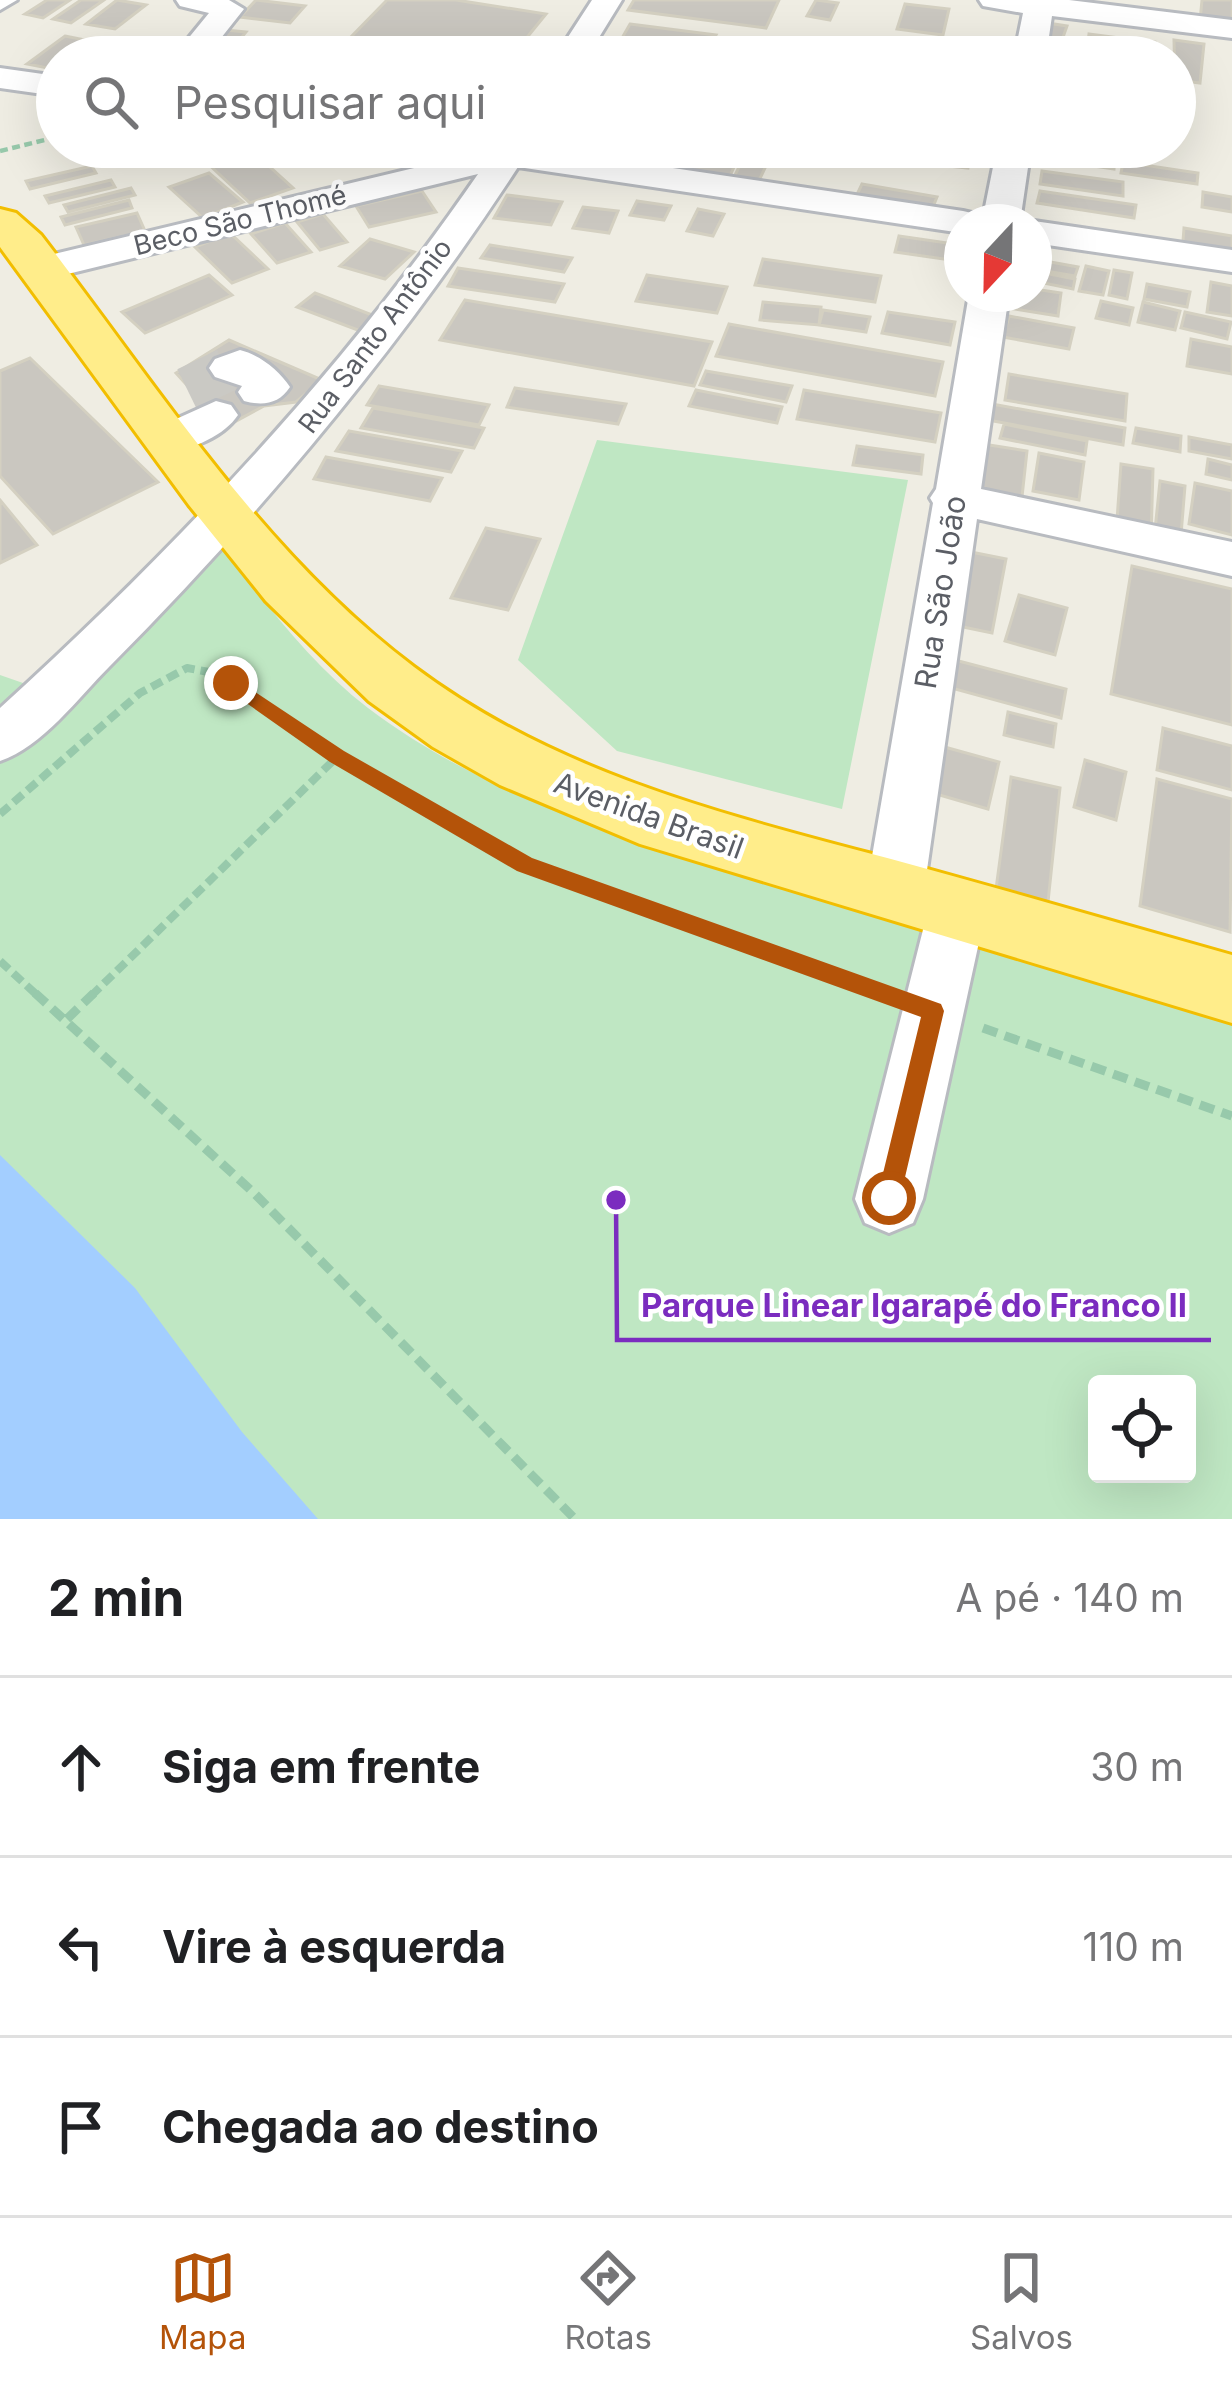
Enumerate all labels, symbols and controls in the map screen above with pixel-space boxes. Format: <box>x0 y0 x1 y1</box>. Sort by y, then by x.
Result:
search box <box>36 36 1196 168</box>
icon: search <box>78 69 144 135</box>
text: Pesquisar aqui <box>174 75 487 130</box>
street label: Beco São Thomé <box>130 178 350 262</box>
north arrow <box>944 204 1052 312</box>
street label: Rua Santo Antônio <box>291 232 459 440</box>
street label: Rua São João <box>907 493 973 691</box>
route end <box>204 656 258 710</box>
street label: Avenida Brasil <box>549 764 749 866</box>
route start <box>862 1171 916 1225</box>
callout: Parque Linear Igarapé do Franco II <box>617 1271 1211 1340</box>
text: Parque Linear Igarapé do Franco II <box>641 1285 1187 1325</box>
map controls <box>1088 1375 1196 1483</box>
button: locate <box>1088 1375 1196 1483</box>
text: 2 min <box>48 1567 184 1628</box>
text: A pé · 140 m <box>956 1574 1184 1621</box>
icon: ahead <box>48 1734 114 1800</box>
text: Siga em frente <box>162 1739 480 1794</box>
text: 30 m <box>1090 1743 1184 1790</box>
icon: left <box>48 1914 114 1980</box>
text: Vire à esquerda <box>162 1919 506 1974</box>
text: 110 m <box>1083 1923 1184 1970</box>
icon: arrive <box>48 2094 114 2160</box>
text: Chegada ao destino <box>162 2099 599 2154</box>
tab: Mapa <box>159 2245 246 2357</box>
tab: Rotas <box>564 2245 652 2357</box>
tab: Salvos <box>970 2245 1073 2357</box>

